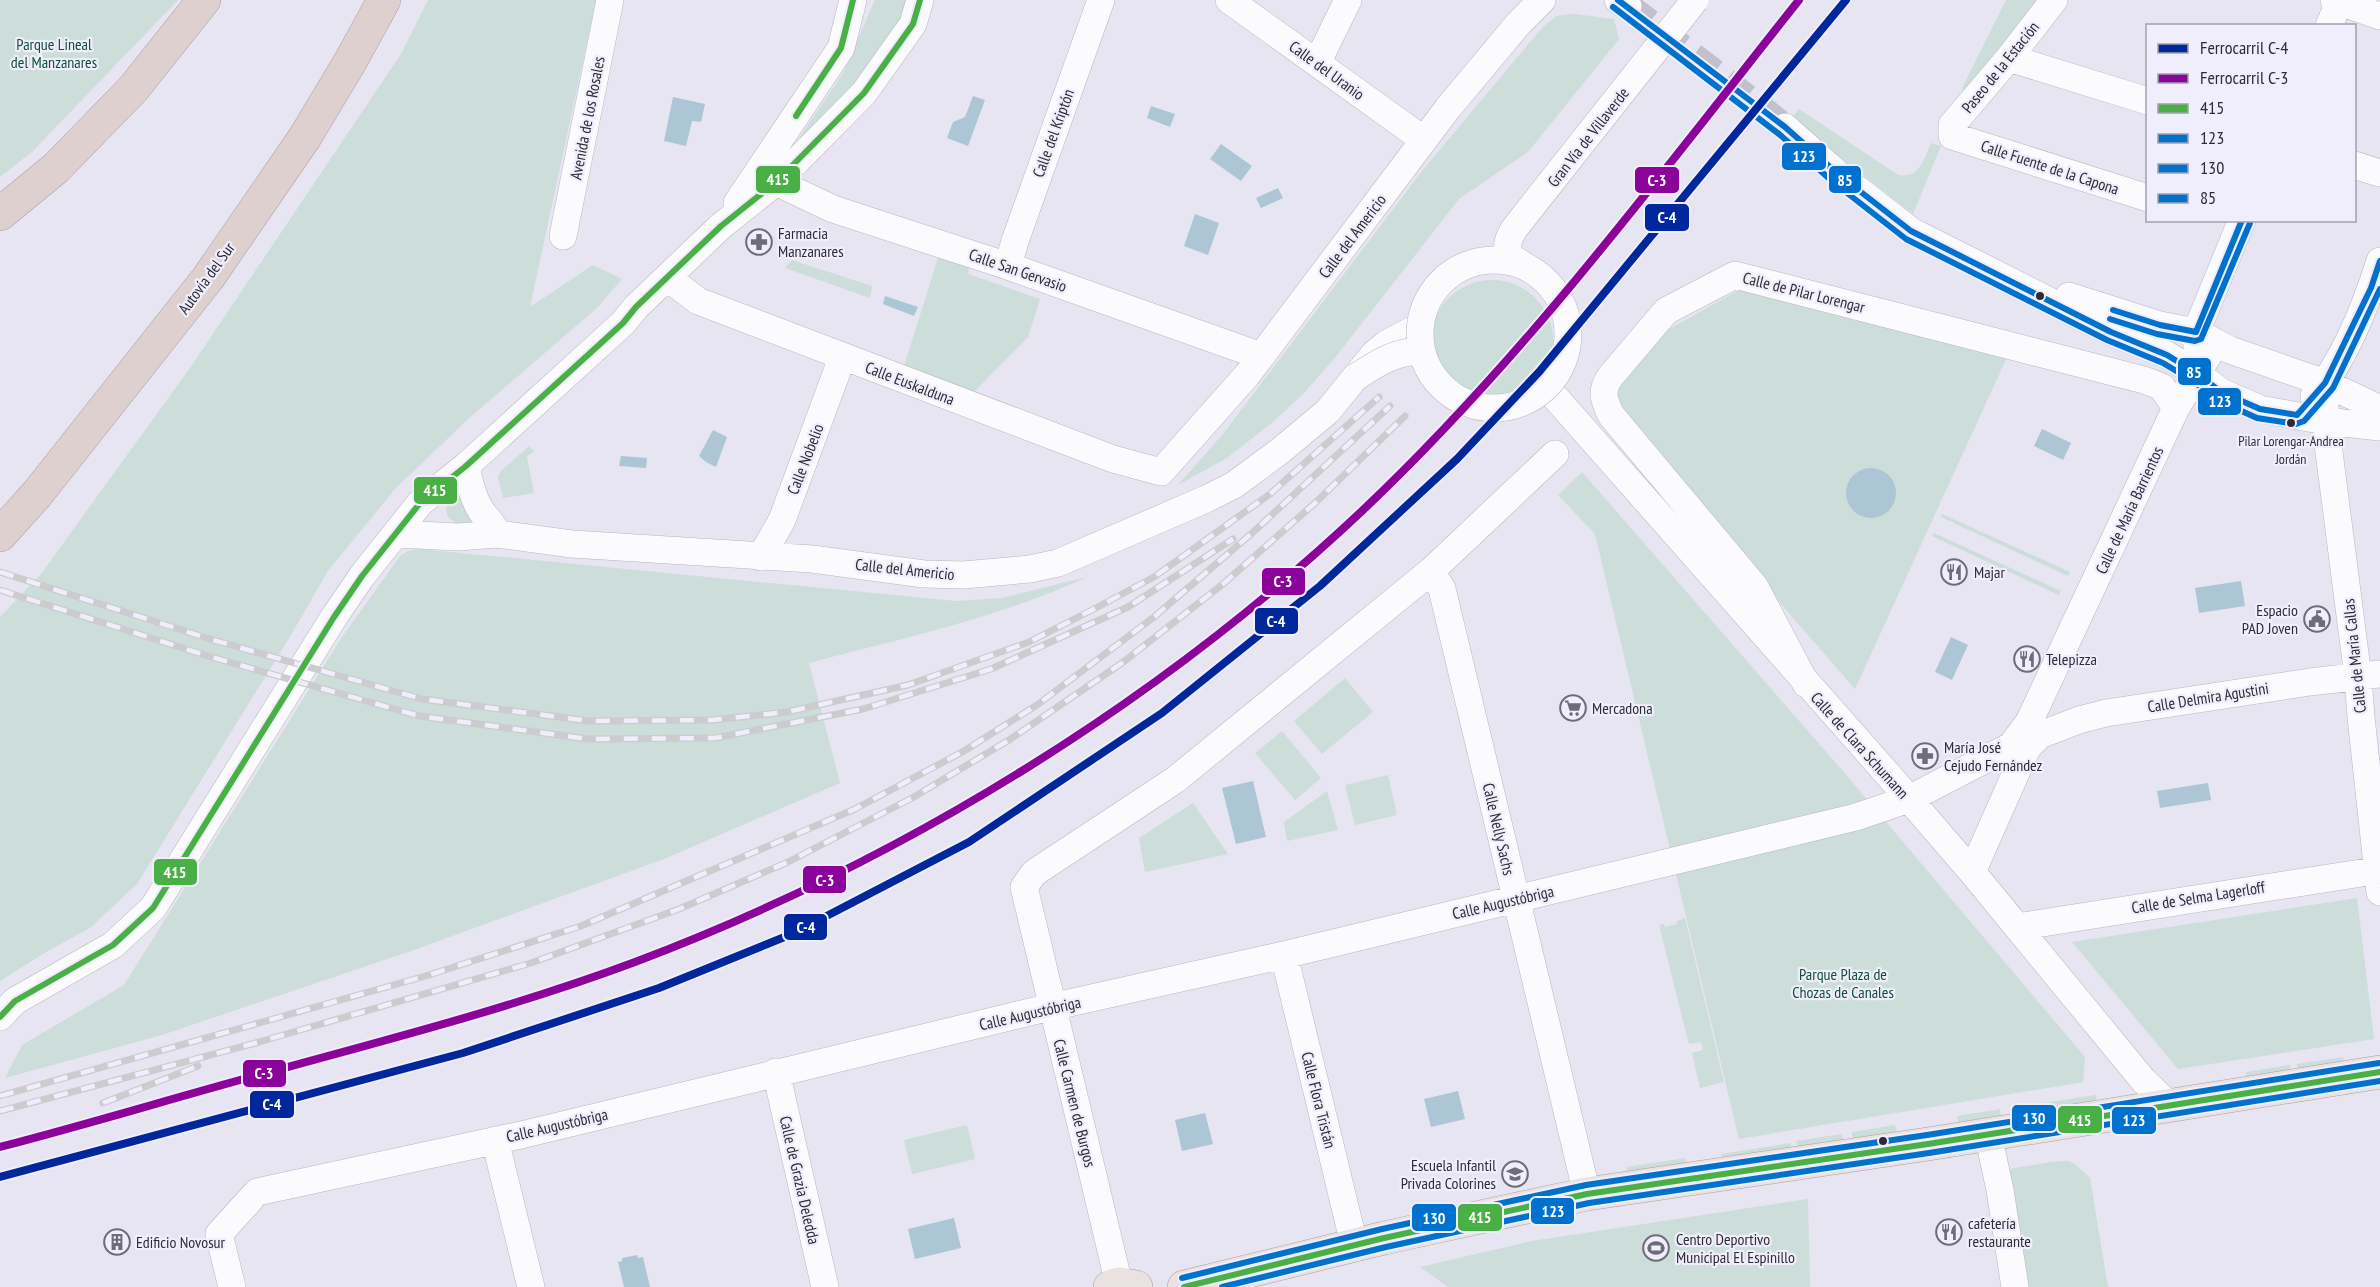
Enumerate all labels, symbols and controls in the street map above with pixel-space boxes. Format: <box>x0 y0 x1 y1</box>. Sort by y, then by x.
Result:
street label: Paseo de la Estación <box>1957 17 2043 117</box>
legend <box>2146 24 2356 222</box>
park label: Parque Lineal del Manzanares <box>11 34 97 72</box>
street label: Calle del Uranio <box>1285 36 1369 104</box>
text: Ferrocarril C-4 <box>2200 36 2288 59</box>
street label: Avenida de los Rosales <box>565 55 609 181</box>
text: Ferrocarril C-3 <box>2200 66 2288 89</box>
street label: Gran Vía de Villaverde <box>1543 83 1633 191</box>
street label: Calle del Kriptón <box>1028 86 1078 180</box>
text: 415 <box>2200 96 2224 119</box>
text: 123 <box>2200 126 2224 149</box>
street label: Calle Fuente de la Capona <box>1979 135 2121 199</box>
line badge: 123 <box>1781 142 1827 171</box>
text: 123 <box>1793 146 1815 166</box>
text: 130 <box>2200 156 2224 179</box>
line badge: 415 <box>755 165 801 194</box>
line badge: 85 <box>1828 165 1862 194</box>
line badge: C-3 <box>1634 166 1680 194</box>
text: 415 <box>767 169 789 189</box>
text: C-3 <box>1648 170 1666 190</box>
text: 85 <box>1837 170 1853 190</box>
text: 85 <box>2200 186 2216 209</box>
street label: Calle del Americio <box>1314 190 1390 282</box>
line badge: C-4 <box>1644 203 1690 232</box>
text: C-4 <box>1658 207 1677 227</box>
place label: Farmacia Manzanares <box>778 223 844 261</box>
pharmacy icon: Farmacia Manzanares <box>744 227 774 257</box>
street label: Autovía del Sur <box>173 238 239 318</box>
street label: Calle San Gervasio <box>967 244 1070 296</box>
street label: Calle de Pilar Lorengar <box>1741 267 1868 317</box>
unlabelled marker <box>2034 290 2046 302</box>
street label: Calle Euskalduna <box>863 357 957 409</box>
line badge: 85 <box>2177 357 2212 386</box>
text: 85 <box>2186 362 2202 382</box>
line badge: 123 <box>2197 387 2242 416</box>
text: 123 <box>2209 391 2231 411</box>
marker: Pilar Lorengar-Andrea Jordán <box>2285 417 2297 429</box>
street label: Calle Nobelio <box>782 421 828 497</box>
place label: Pilar Lorengar-Andrea Jordán <box>2238 432 2344 468</box>
street label: Calle de María Barrientos <box>2091 443 2167 577</box>
line badge: 415 <box>413 476 458 505</box>
text: 415 <box>424 480 446 500</box>
street label: Calle del Americio <box>854 554 956 584</box>
restaurant icon: Majar <box>1939 557 1969 587</box>
place label: Majar <box>1974 562 2005 582</box>
line badge: C-3 <box>1261 567 1306 596</box>
text: C-3 <box>1274 571 1292 591</box>
street label: Calle de María Callas <box>2338 598 2370 714</box>
place label: Espacio PAD Joven <box>2242 600 2298 638</box>
public building icon: Espacio PAD Joven <box>2302 604 2332 634</box>
line badge: C-4 <box>1254 607 1299 635</box>
text: C-4 <box>1267 611 1286 631</box>
restaurant icon: Telepizza <box>2012 644 2042 674</box>
place label: Telepizza <box>2046 649 2097 669</box>
street label: Calle Delmira Agustini <box>2146 678 2270 716</box>
street label: Calle de Clara Schumann <box>1807 687 1913 803</box>
supermarket icon: Mercadona <box>1558 693 1588 723</box>
place label: Mercadona <box>1592 698 1653 718</box>
place label: María José Cejudo Fernández <box>1944 737 2043 775</box>
pharmacy icon: María José Cejudo Fernández <box>1910 741 1940 771</box>
street label: Calle Nelly Sachs <box>1479 781 1519 877</box>
line badge: 415 <box>153 858 198 886</box>
text: 415 <box>164 862 186 882</box>
line badge: C-3 <box>802 865 847 894</box>
text: C-3 <box>816 870 834 890</box>
street label: Calle de Selma Lagerloff <box>2130 876 2267 917</box>
street label: Calle Augustóbriga <box>1450 881 1556 923</box>
line badge: C-4 <box>783 913 828 941</box>
text: C-4 <box>797 917 816 937</box>
park label: Parque Plaza de Chozas de Canales <box>1792 964 1894 1002</box>
street label: Calle Augustóbriga <box>977 992 1083 1034</box>
street label: Calle Carmen de Burgos <box>1049 1037 1101 1169</box>
street label: Calle Flora Tristán <box>1297 1050 1341 1150</box>
line badge: C-3 <box>242 1059 287 1088</box>
text: C-3 <box>255 1063 273 1083</box>
line badge: C-4 <box>249 1090 295 1119</box>
text: C-4 <box>263 1094 282 1114</box>
street label: Calle Augustóbriga <box>504 1104 610 1146</box>
line badge: 130 <box>2011 1104 2057 1132</box>
line badge: 415 <box>2057 1105 2103 1134</box>
line badge: 123 <box>2111 1106 2157 1135</box>
text: 130 <box>2023 1108 2046 1128</box>
text: 415 <box>2069 1110 2091 1130</box>
text: 123 <box>2123 1110 2145 1130</box>
street label: Calle de Grazia Deledda <box>776 1114 824 1246</box>
unlabelled marker <box>1877 1135 1889 1147</box>
place label: Escuela Infantil Privada Colorines <box>1401 1155 1496 1193</box>
school or university icon: Escuela Infantil Privada Colorines <box>1500 1159 1530 1189</box>
line badge: 123 <box>1530 1197 1575 1225</box>
text: 123 <box>1542 1201 1564 1221</box>
line badge: 130 <box>1411 1203 1457 1232</box>
line badge: 415 <box>1457 1203 1503 1232</box>
text: 415 <box>1469 1207 1491 1227</box>
text: 130 <box>1423 1208 1446 1228</box>
place label: cafetería restaurante <box>1968 1213 2031 1251</box>
restaurant icon: cafetería restaurante <box>1934 1217 1964 1247</box>
building icon: Edificio Novosur <box>102 1227 132 1257</box>
place label: Centro Deportivo Municipal El Espinillo <box>1676 1229 1795 1267</box>
place label: Edificio Novosur <box>136 1232 226 1252</box>
sports icon: Centro Deportivo Municipal El Espinillo <box>1641 1233 1671 1263</box>

